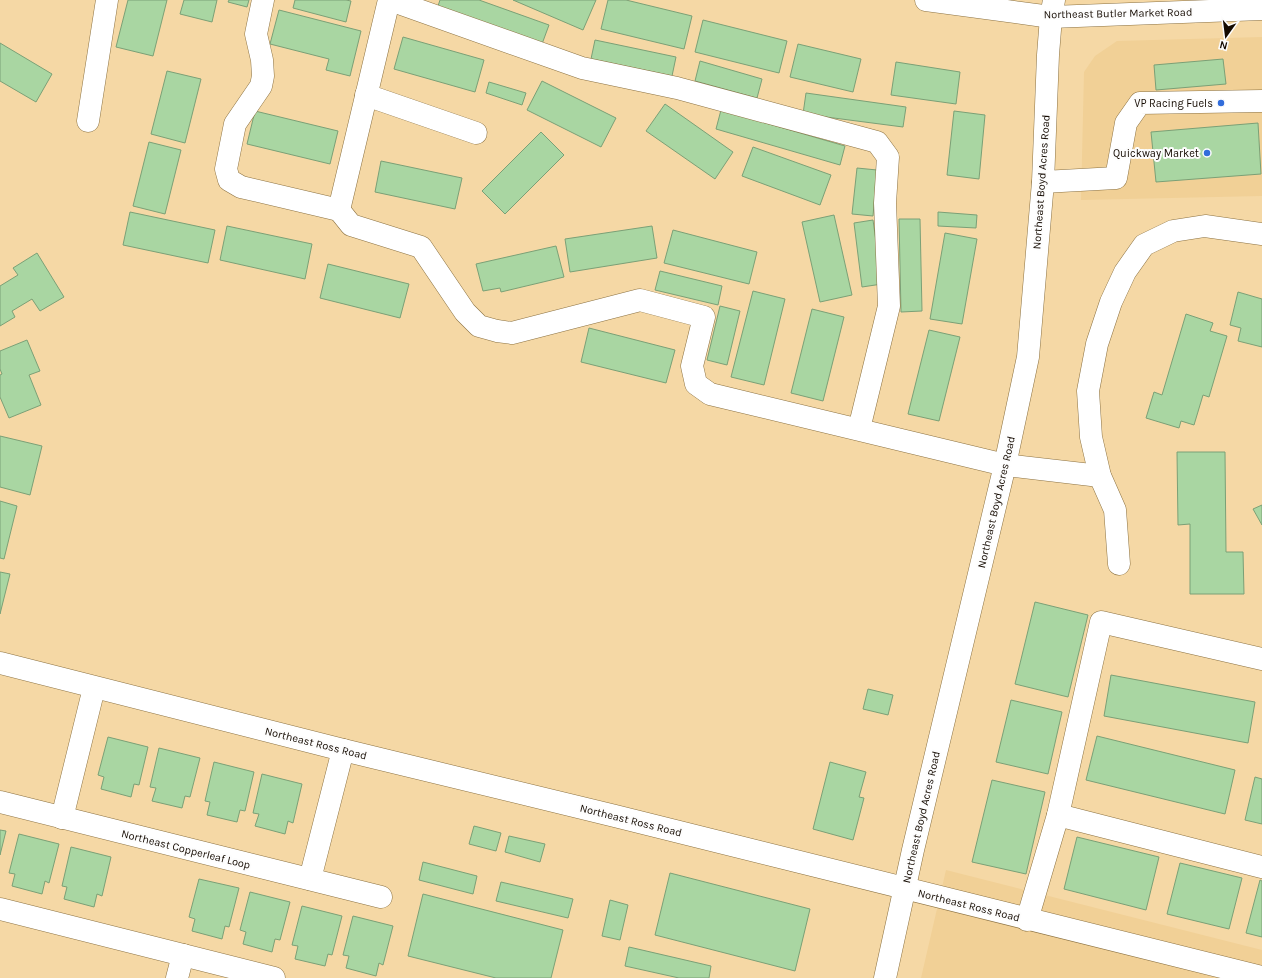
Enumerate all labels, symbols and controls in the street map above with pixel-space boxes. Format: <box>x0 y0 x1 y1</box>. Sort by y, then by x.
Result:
street label: Northeast Butler Market Road <box>1044 6 1192 21</box>
north arrow <box>1206 16 1246 56</box>
text: N <box>1218 38 1229 52</box>
place label: VP Racing Fuels <box>1134 97 1213 110</box>
marker: VP Racing Fuels <box>1216 98 1226 108</box>
street label: Northeast Boyd Acres Road <box>1030 114 1053 250</box>
place label: Quickway Market <box>1113 147 1199 160</box>
marker: Quickway Market <box>1202 148 1212 158</box>
street label: Northeast Boyd Acres Road <box>975 435 1018 569</box>
street label: Northeast Ross Road <box>263 725 368 762</box>
street label: Northeast Boyd Acres Road <box>900 750 943 884</box>
street label: Northeast Ross Road <box>578 802 683 839</box>
street label: Northeast Copperleaf Loop <box>120 827 252 872</box>
street label: Northeast Ross Road <box>916 887 1021 924</box>

